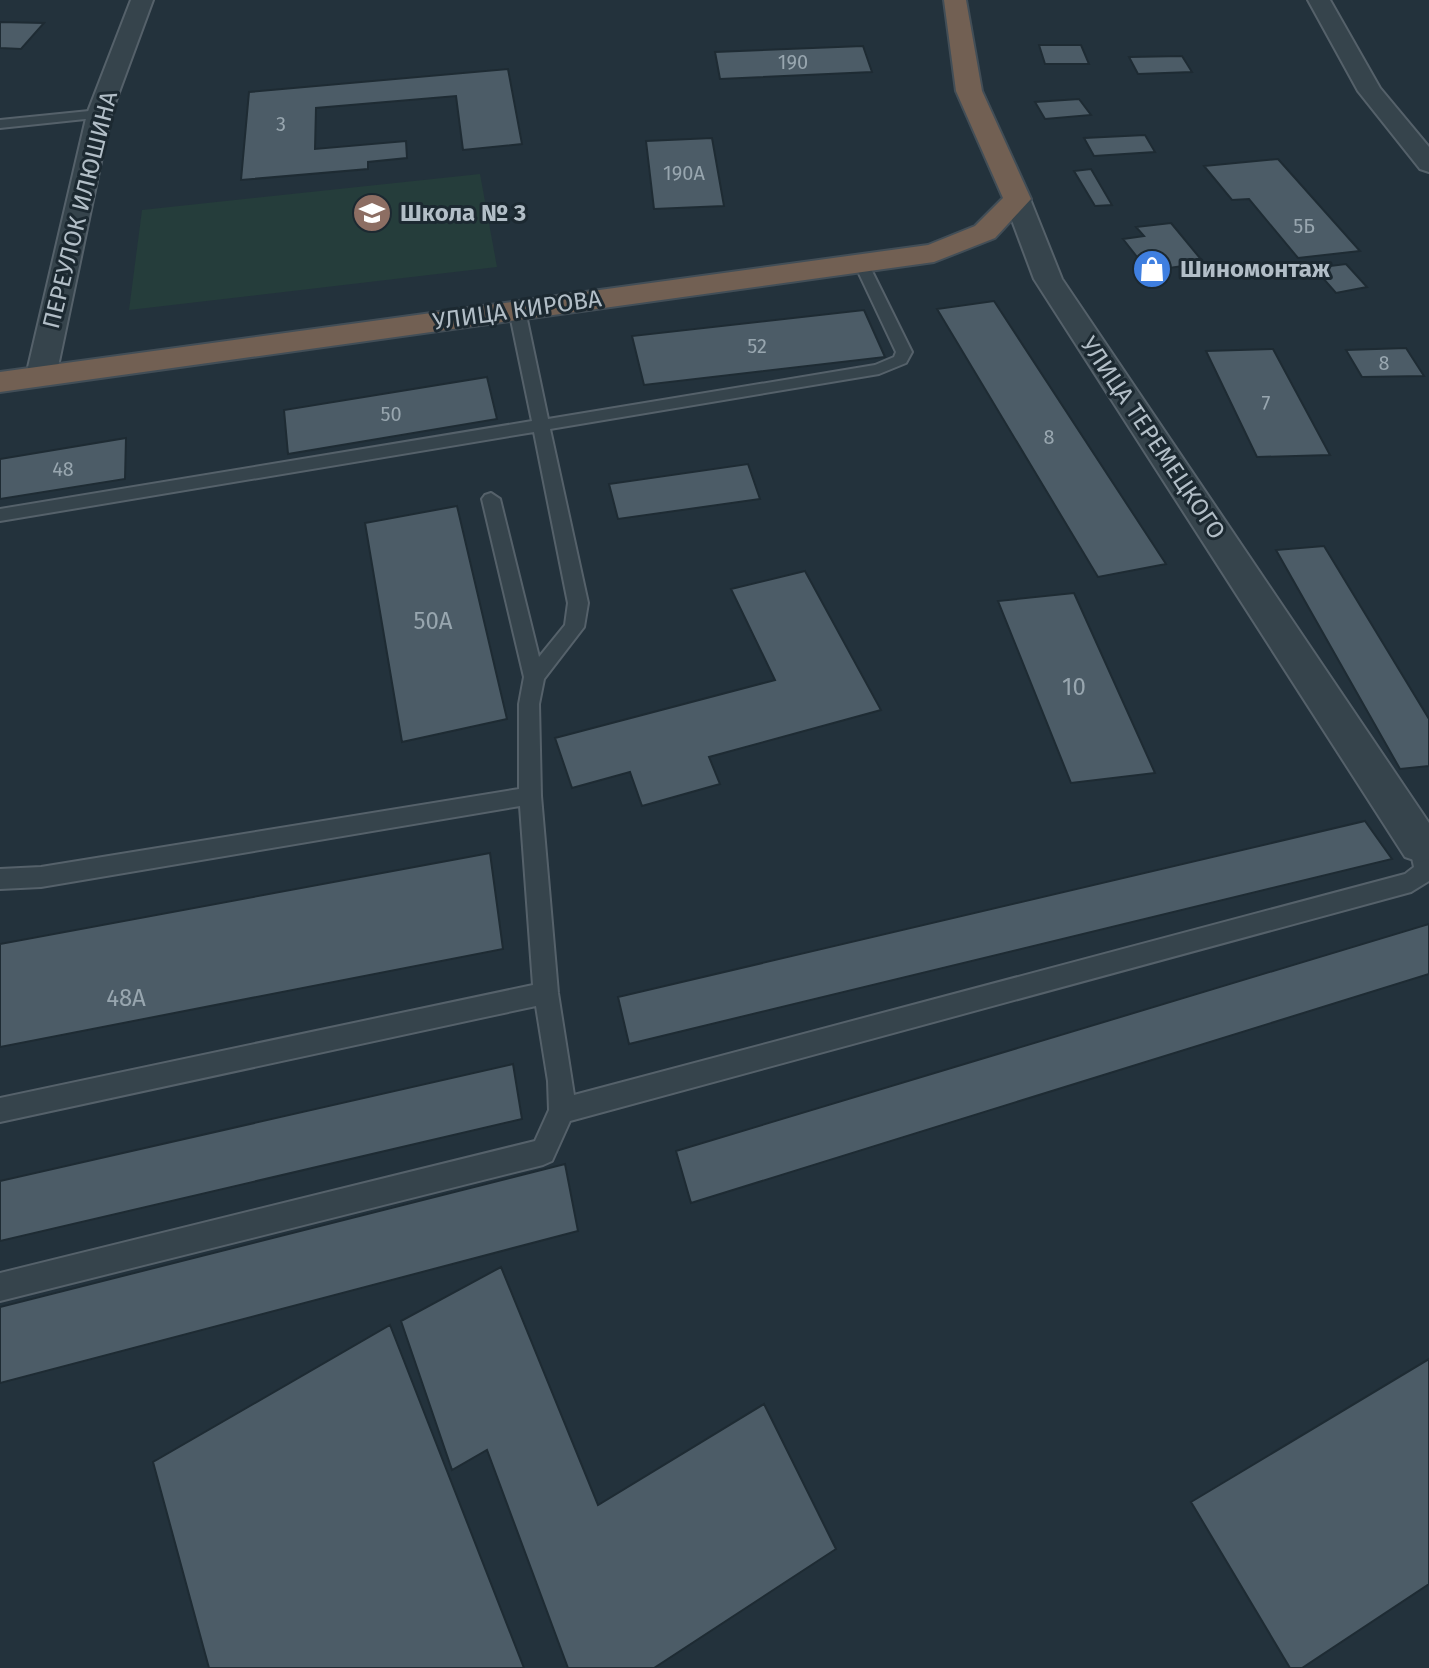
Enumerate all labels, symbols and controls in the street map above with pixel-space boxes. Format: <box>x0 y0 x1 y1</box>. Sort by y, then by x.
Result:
house number: 190 <box>778 50 808 74</box>
street label: ПЕРЕУЛОК ИЛЮШИНА <box>37 88 123 332</box>
house number: 3 <box>276 112 286 136</box>
house number: 190А <box>663 161 705 185</box>
school or university icon: Школа № 3 <box>351 192 393 234</box>
place label: Школа № 3 <box>400 199 526 227</box>
house number: 5Б <box>1293 214 1315 238</box>
shop icon: Шиномонтаж <box>1131 248 1173 290</box>
place label: Шиномонтаж <box>1180 255 1331 283</box>
street label: УЛИЦА КИРОВА <box>431 284 603 336</box>
street label: УЛИЦА ТЕРЕМЕЦКОГО <box>1075 332 1231 544</box>
house number: 52 <box>747 334 767 358</box>
house number: 8 <box>1378 351 1390 375</box>
house number: 7 <box>1262 391 1271 415</box>
house number: 50 <box>380 402 402 426</box>
house number: 8 <box>1043 425 1055 449</box>
house number: 48 <box>52 457 74 481</box>
house number: 50А <box>413 607 453 635</box>
house number: 10 <box>1062 673 1086 701</box>
house number: 48А <box>106 984 146 1012</box>

